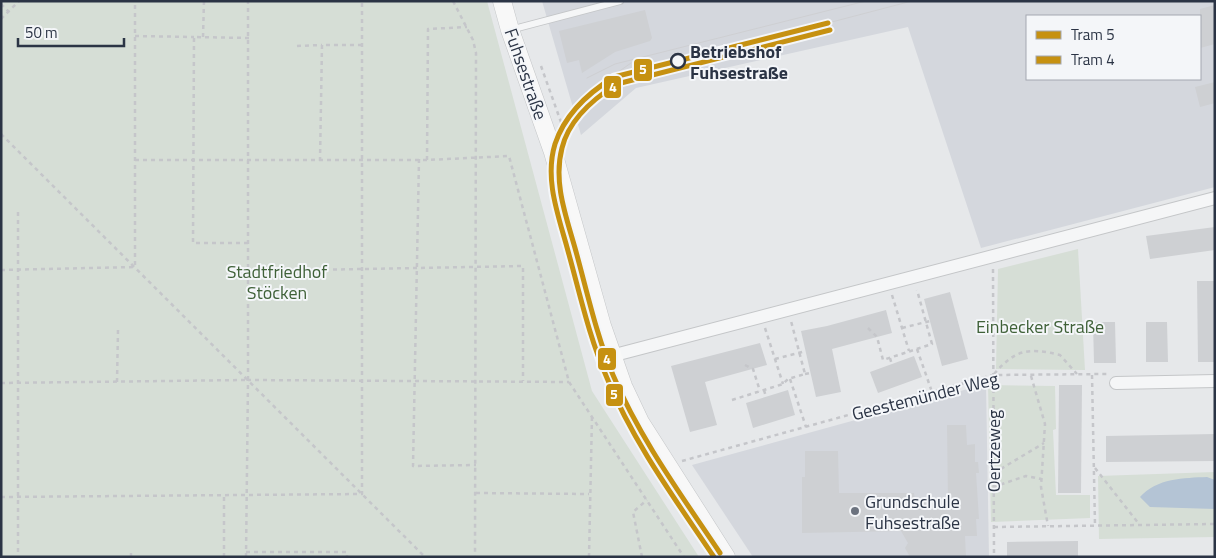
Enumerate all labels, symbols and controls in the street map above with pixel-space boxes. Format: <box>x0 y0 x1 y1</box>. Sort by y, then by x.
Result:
scale bar <box>18 15 124 47</box>
legend <box>1026 15 1201 80</box>
text: 50 m <box>25 21 58 44</box>
text: Tram 5 <box>1071 23 1115 46</box>
street label: Fuhsestraße <box>498 25 554 123</box>
place label: Betriebshof Fuhsestraße <box>690 38 788 86</box>
text: Tram 4 <box>1071 48 1115 71</box>
marker: Betriebshof Fuhsestraße <box>670 53 686 69</box>
line badge: 5 <box>633 58 653 82</box>
text: 5 <box>639 58 647 79</box>
line badge: 4 <box>603 75 622 99</box>
text: 4 <box>609 76 617 97</box>
park label: Stadtfriedhof Stöcken <box>227 258 327 306</box>
park label: Einbecker Straße <box>976 313 1104 340</box>
line badge: 4 <box>597 347 617 371</box>
text: 4 <box>603 348 611 369</box>
street label: Geestemünder Weg <box>849 365 1001 427</box>
line badge: 5 <box>605 383 624 407</box>
text: 5 <box>610 383 618 404</box>
street label: Oertzeweg <box>980 410 1007 492</box>
place label: Grundschule Fuhsestraße <box>865 488 960 536</box>
marker: Grundschule Fuhsestraße <box>849 505 861 517</box>

